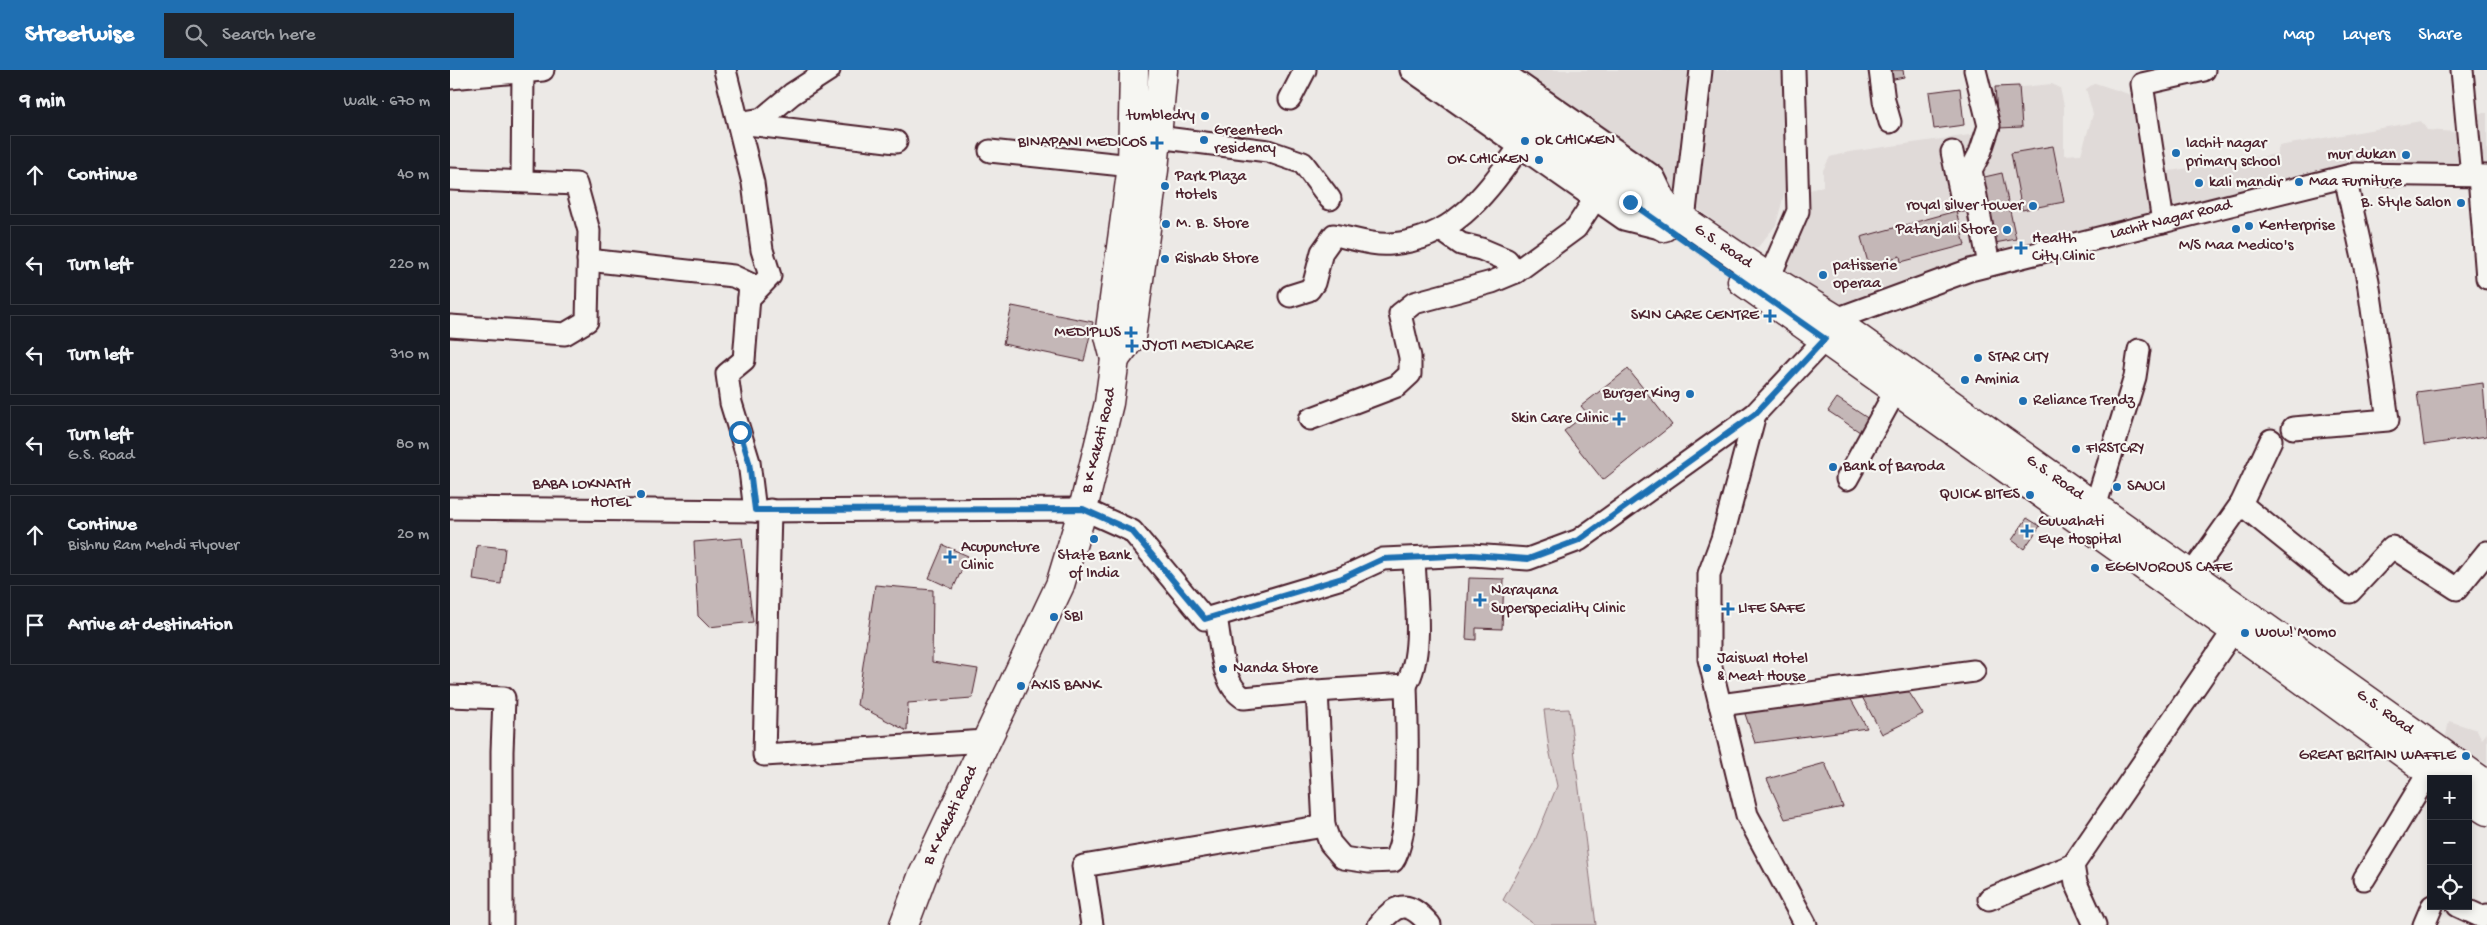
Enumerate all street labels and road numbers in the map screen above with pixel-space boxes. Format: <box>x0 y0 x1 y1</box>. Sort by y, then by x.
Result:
street label: Lachit Nagar Road <box>2109 195 2235 244</box>
street label: G.S. Road <box>1690 220 1757 274</box>
street label: B K Kakati Road <box>1078 385 1121 496</box>
street label: G.S. Road <box>2022 451 2088 506</box>
street label: G.S. Road <box>2352 685 2419 740</box>
street label: B K Kakati Road <box>919 762 983 869</box>

